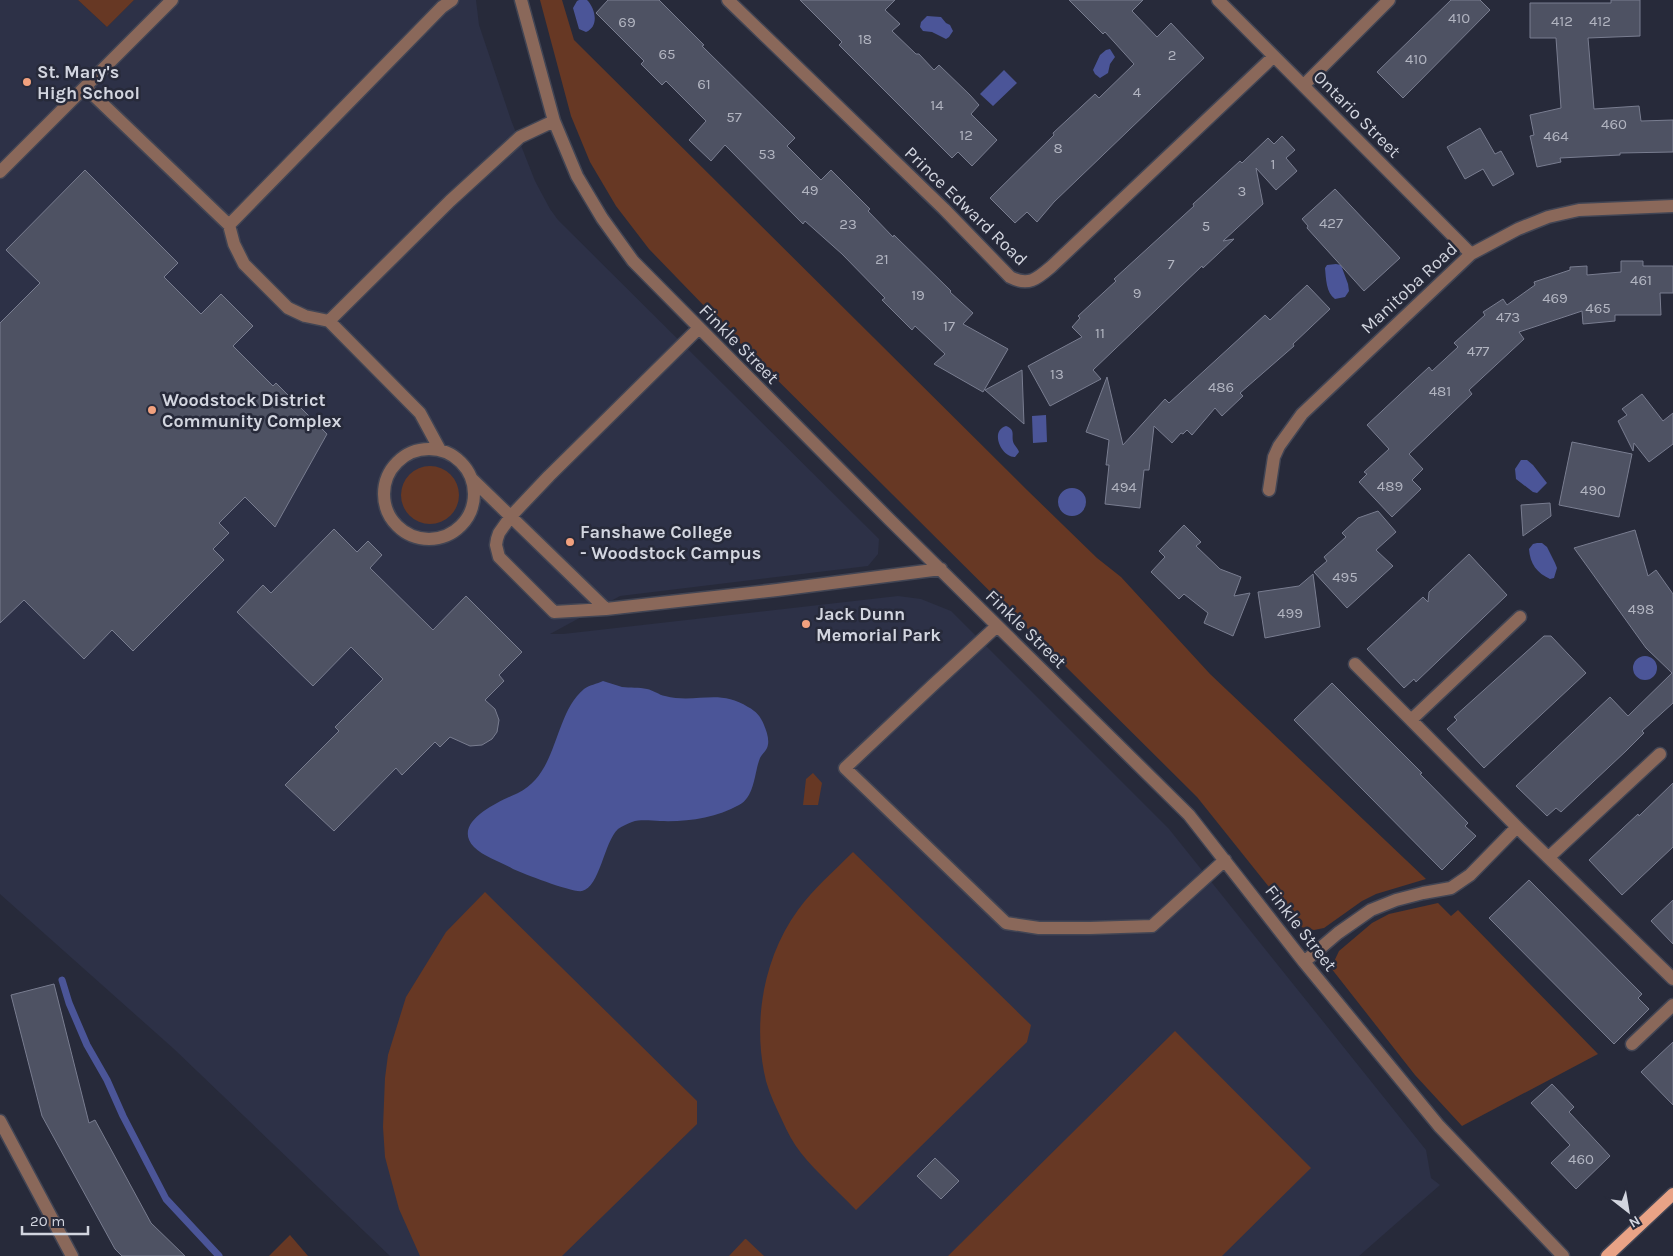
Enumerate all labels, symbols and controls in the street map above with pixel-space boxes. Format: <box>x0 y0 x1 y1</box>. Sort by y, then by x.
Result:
house number: 410 <box>1448 9 1470 27</box>
house number: 412 <box>1551 12 1573 30</box>
house number: 412 <box>1589 12 1611 30</box>
house number: 69 <box>618 13 636 31</box>
house number: 18 <box>858 30 872 48</box>
house number: 65 <box>658 45 676 63</box>
house number: 2 <box>1168 46 1176 64</box>
house number: 410 <box>1405 50 1427 68</box>
place label: St. Mary's High School <box>37 61 140 104</box>
street label: Ontario Street <box>1309 66 1405 162</box>
house number: 61 <box>697 75 711 93</box>
marker: St. Mary's High School <box>21 76 33 88</box>
house number: 4 <box>1133 83 1142 101</box>
house number: 14 <box>930 96 944 114</box>
house number: 57 <box>726 108 742 126</box>
house number: 460 <box>1601 115 1627 133</box>
house number: 12 <box>959 126 973 144</box>
house number: 464 <box>1543 127 1569 145</box>
house number: 8 <box>1053 139 1063 157</box>
street label: Prince Edward Road <box>900 142 1032 270</box>
house number: 53 <box>758 145 776 163</box>
house number: 1 <box>1271 155 1275 173</box>
house number: 49 <box>801 181 819 199</box>
house number: 3 <box>1238 182 1246 200</box>
house number: 427 <box>1319 214 1343 232</box>
house number: 23 <box>839 215 857 233</box>
house number: 5 <box>1202 217 1210 235</box>
street label: Manitoba Road <box>1356 238 1462 338</box>
house number: 21 <box>875 250 889 268</box>
house number: 7 <box>1167 255 1175 273</box>
house number: 461 <box>1630 271 1652 289</box>
house number: 9 <box>1133 284 1141 302</box>
house number: 19 <box>911 286 925 304</box>
house number: 469 <box>1542 289 1568 307</box>
house number: 465 <box>1585 299 1611 317</box>
street label: Finkle Street <box>695 300 784 389</box>
house number: 473 <box>1496 308 1520 326</box>
house number: 17 <box>943 317 955 335</box>
house number: 11 <box>1095 324 1105 342</box>
house number: 477 <box>1467 342 1489 360</box>
house number: 13 <box>1050 365 1064 383</box>
house number: 486 <box>1208 378 1234 396</box>
house number: 481 <box>1429 382 1451 400</box>
place label: Woodstock District Community Complex <box>162 389 342 432</box>
marker: Woodstock District Community Complex <box>146 404 158 416</box>
house number: 489 <box>1377 477 1403 495</box>
house number: 494 <box>1111 478 1137 496</box>
house number: 490 <box>1580 481 1606 499</box>
place label: Fanshawe College - Woodstock Campus <box>580 521 761 564</box>
marker: Fanshawe College - Woodstock Campus <box>564 536 576 548</box>
house number: 495 <box>1332 568 1358 586</box>
street label: Finkle Street <box>981 585 1071 673</box>
house number: 498 <box>1628 600 1654 618</box>
place label: Jack Dunn Memorial Park <box>816 603 941 646</box>
house number: 499 <box>1277 604 1303 622</box>
marker: Jack Dunn Memorial Park <box>800 618 812 630</box>
street label: Finkle Street <box>1260 880 1342 976</box>
house number: 460 <box>1568 1150 1594 1168</box>
north arrow <box>1603 1186 1653 1236</box>
scale bar <box>22 1204 89 1236</box>
text: 20 m <box>30 1212 65 1230</box>
text: N <box>1626 1212 1643 1232</box>

